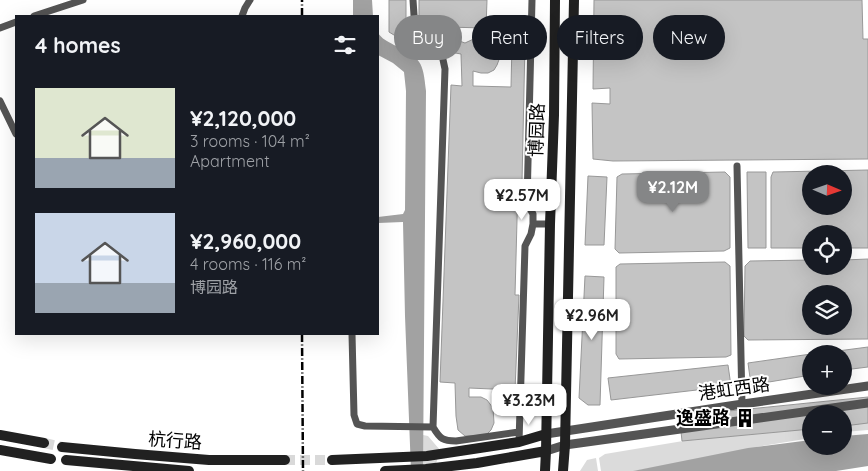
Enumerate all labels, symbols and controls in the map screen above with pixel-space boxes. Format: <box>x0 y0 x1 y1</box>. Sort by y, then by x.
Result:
chip: Buy <box>394 15 462 60</box>
chip: Rent <box>472 15 547 60</box>
chip: Filters <box>557 15 643 60</box>
chip: New <box>653 15 725 60</box>
icon: filters <box>331 31 359 59</box>
text: 4 homes <box>35 32 121 58</box>
street label: 博园路 <box>524 103 549 157</box>
text: ¥2,120,000 <box>190 105 296 131</box>
icon: home <box>75 108 135 168</box>
text: 3 rooms · 104 m² <box>190 131 310 151</box>
text: Apartment <box>190 151 270 171</box>
north arrow <box>802 165 852 215</box>
map controls <box>802 165 852 455</box>
pin: ¥2.12M <box>632 170 714 213</box>
text: ¥2.12M <box>648 177 698 197</box>
pin: ¥2.57M <box>481 178 563 221</box>
text: ¥2.57M <box>495 185 549 205</box>
button: locate <box>802 225 852 275</box>
text: ¥2,960,000 <box>190 228 301 254</box>
icon: home <box>75 233 135 293</box>
text: 4 rooms · 116 m² <box>190 254 306 274</box>
text: 博园路 <box>190 277 238 297</box>
button: layers <box>802 285 852 335</box>
pin: ¥2.96M <box>551 298 633 341</box>
text: ¥2.96M <box>565 305 619 325</box>
button: + <box>802 345 852 395</box>
street label: 港虹西路 <box>697 372 771 405</box>
pin: ¥3.23M <box>488 384 570 426</box>
text: ¥3.23M <box>503 390 555 410</box>
button: − <box>802 405 852 455</box>
place label: 逸盛路 <box>676 406 730 429</box>
building icon: 逸盛路 <box>734 407 756 429</box>
street label: 杭行路 <box>147 427 203 454</box>

